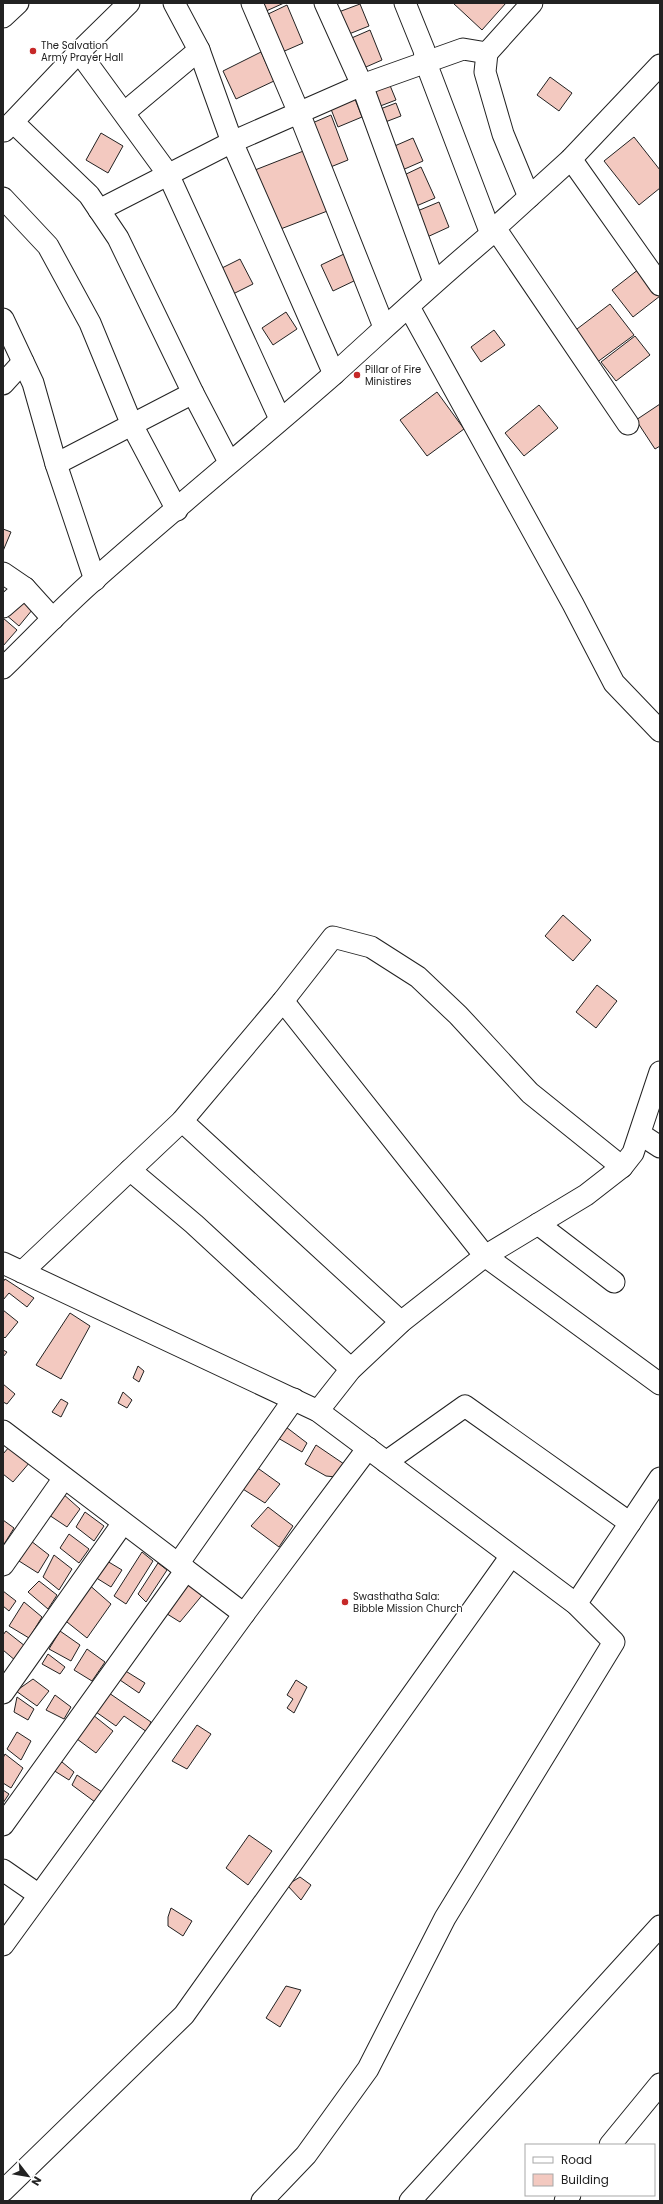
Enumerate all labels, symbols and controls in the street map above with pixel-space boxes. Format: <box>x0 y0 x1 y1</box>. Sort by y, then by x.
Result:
place label: The Salvation Army Prayer Hall <box>41 38 123 65</box>
marker: The Salvation Army Prayer Hall <box>28 46 38 56</box>
place label: Pillar of Fire Ministires <box>365 362 421 389</box>
marker: Pillar of Fire Ministires <box>352 370 362 380</box>
place label: Swasthatha Sala: Bibble Mission Church <box>353 1589 463 1616</box>
marker: Swasthatha Sala: Bibble Mission Church <box>340 1597 350 1607</box>
legend <box>525 2144 655 2196</box>
text: Road <box>561 2151 592 2168</box>
north arrow <box>8 2156 48 2196</box>
text: Building <box>561 2171 609 2188</box>
text: N <box>28 2173 46 2189</box>

